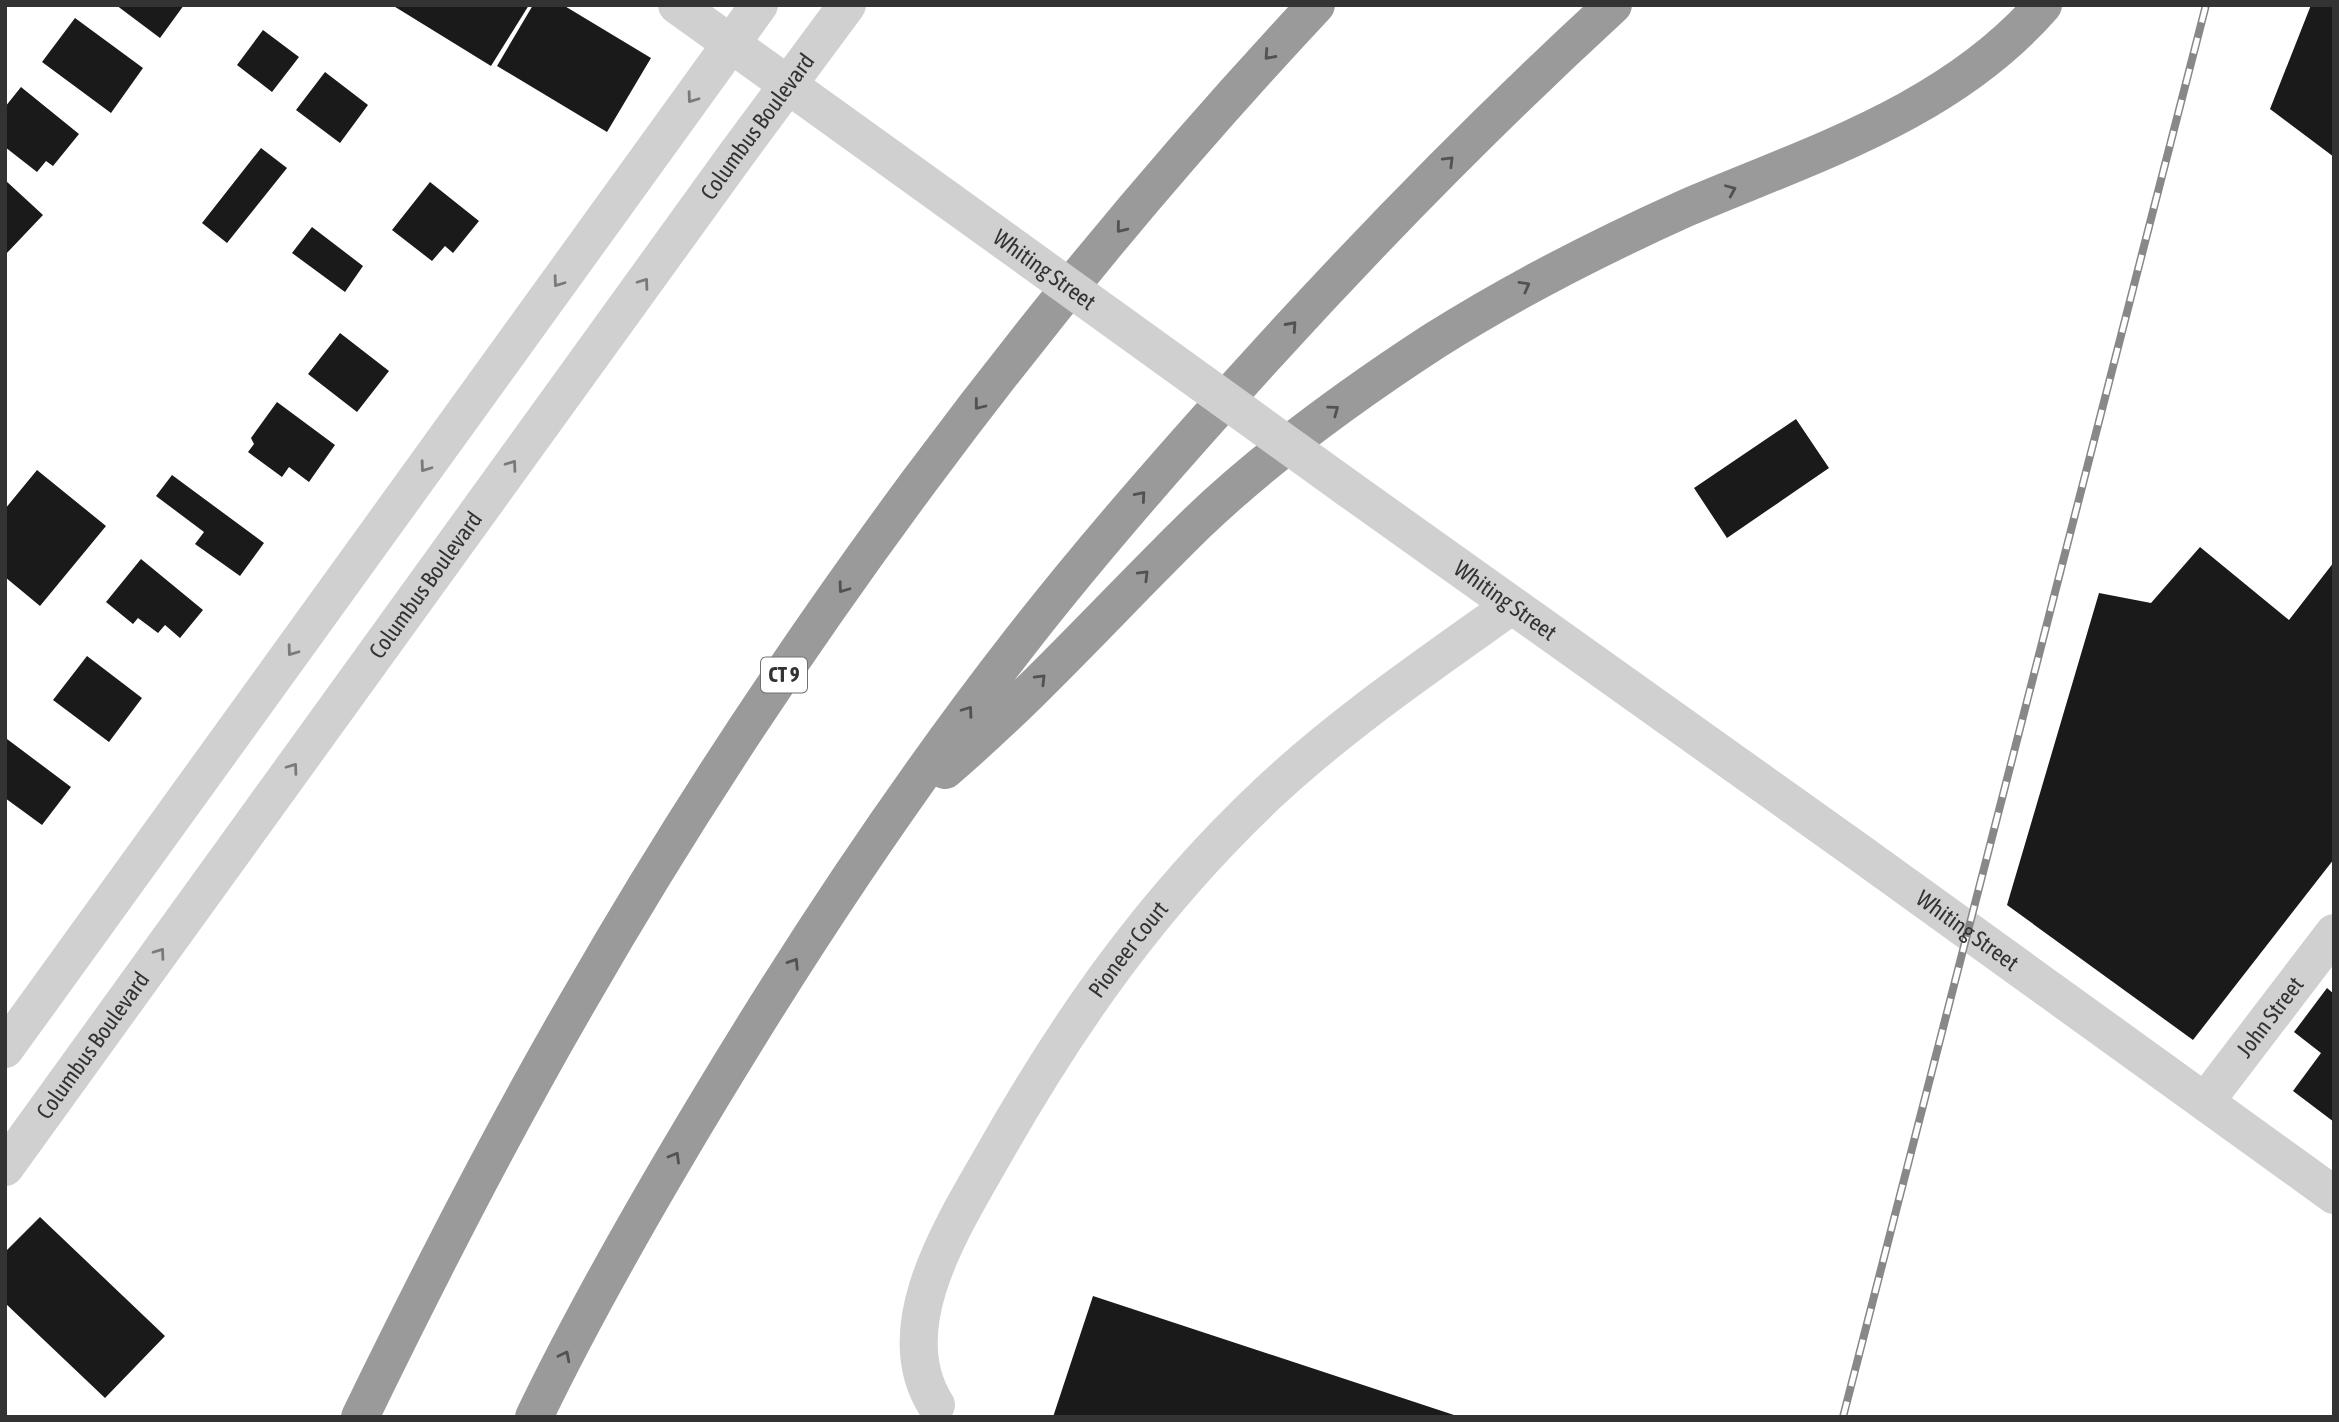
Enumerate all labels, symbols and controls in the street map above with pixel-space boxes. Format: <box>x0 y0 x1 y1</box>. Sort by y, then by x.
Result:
one-way arrow <box>1265 47 1277 60</box>
street label: Columbus Boulevard <box>695 48 820 205</box>
one-way arrow <box>688 90 700 103</box>
one-way arrow <box>1441 157 1454 170</box>
one-way arrow <box>1724 184 1736 198</box>
one-way arrow <box>1116 220 1129 232</box>
street label: Whiting Street <box>988 224 1101 315</box>
one-way arrow <box>554 274 567 287</box>
one-way arrow <box>636 278 648 291</box>
one-way arrow <box>1518 281 1530 294</box>
one-way arrow <box>1284 321 1296 334</box>
one-way arrow <box>974 398 987 410</box>
one-way arrow <box>1326 406 1339 418</box>
one-way arrow <box>421 459 434 472</box>
one-way arrow <box>504 460 517 473</box>
one-way arrow <box>1133 491 1145 504</box>
street label: Columbus Boulevard <box>364 506 487 663</box>
street label: Whiting Street <box>1449 555 1562 646</box>
one-way arrow <box>1136 571 1149 584</box>
one-way arrow <box>839 580 851 593</box>
one-way arrow <box>288 643 300 656</box>
road number: CT 9 <box>761 658 807 692</box>
one-way arrow <box>1032 674 1045 687</box>
one-way arrow <box>960 707 972 719</box>
one-way arrow <box>285 764 297 776</box>
street label: Whiting Street <box>1911 885 2024 976</box>
street label: Pioneer Court <box>1083 896 1173 1002</box>
one-way arrow <box>152 948 164 961</box>
one-way arrow <box>786 958 799 971</box>
street label: Columbus Boulevard <box>31 967 155 1124</box>
street label: John Street <box>2231 972 2309 1062</box>
one-way arrow <box>667 1152 680 1164</box>
one-way arrow <box>557 1351 570 1363</box>

